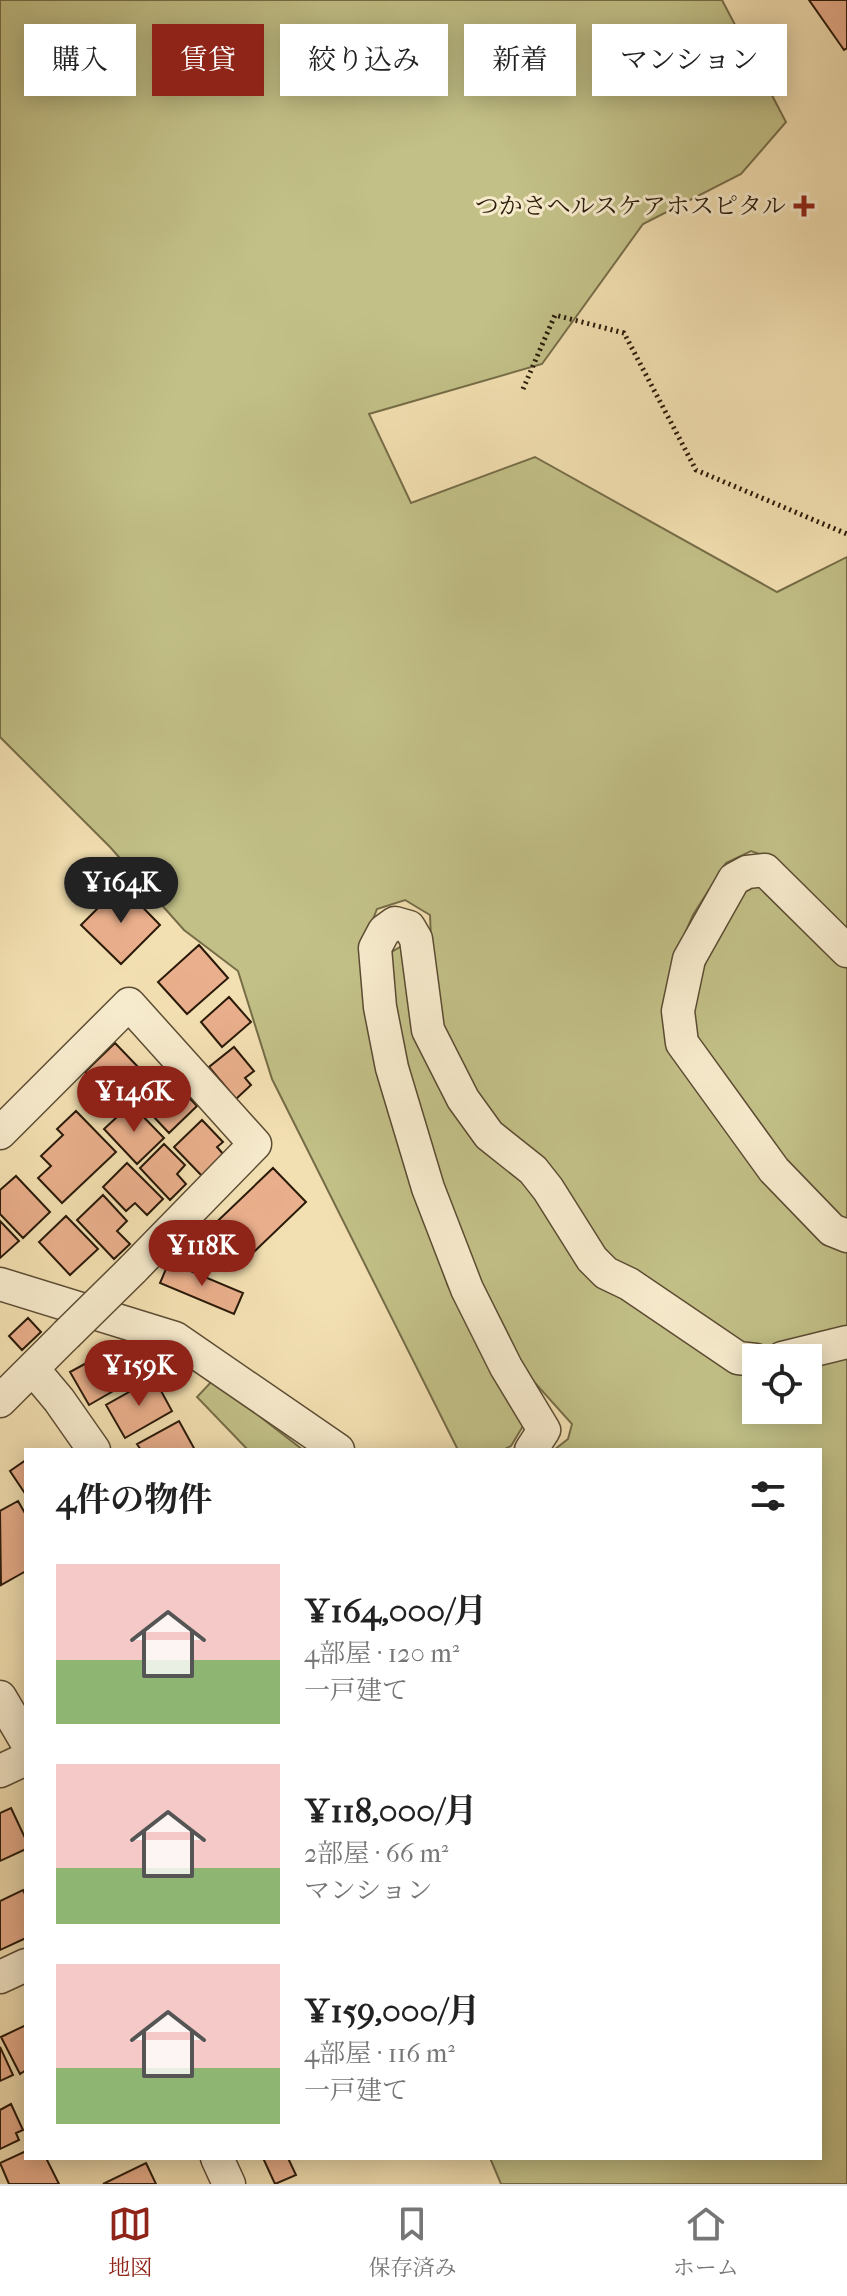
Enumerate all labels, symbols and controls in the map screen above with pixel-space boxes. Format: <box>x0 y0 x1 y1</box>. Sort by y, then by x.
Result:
chip: 購入 <box>24 24 136 96</box>
chip: 賃貸 <box>152 24 264 96</box>
chip: 絞り込み <box>280 24 448 96</box>
chip: 新着 <box>464 24 576 96</box>
chip: マンション <box>592 24 787 96</box>
place label: つかさヘルスケアホスピタル <box>475 192 786 220</box>
marker: つかさヘルスケアホスピタル <box>793 195 815 217</box>
pin: ¥164K <box>65 857 177 925</box>
text: ¥164K <box>82 867 160 898</box>
pin: ¥146K <box>78 1066 190 1134</box>
text: ¥146K <box>95 1076 173 1107</box>
pin: ¥118K <box>146 1220 258 1288</box>
text: ¥118K <box>167 1230 237 1261</box>
pin: ¥159K <box>83 1340 195 1408</box>
map controls <box>742 1344 822 1424</box>
button: locate <box>742 1344 822 1424</box>
text: ¥159K <box>102 1350 176 1381</box>
icon: filters <box>746 1474 790 1518</box>
text: 4件の物件 <box>56 1480 212 1520</box>
text: ¥164,000/月 <box>304 1591 487 1631</box>
icon: home <box>120 1596 216 1692</box>
text: 4部屋 · 120 m² <box>304 1638 459 1669</box>
text: 一戸建て <box>304 1675 408 1706</box>
text: ¥118,000/月 <box>304 1791 477 1831</box>
icon: home <box>120 1796 216 1892</box>
text: 2部屋 · 66 m² <box>304 1838 448 1869</box>
text: マンション <box>304 1875 433 1906</box>
text: ¥159,000/月 <box>304 1991 481 2031</box>
icon: home <box>120 1996 216 2092</box>
text: 4部屋 · 116 m² <box>304 2038 455 2069</box>
text: 一戸建て <box>304 2075 408 2106</box>
tab: 地図 <box>108 2202 152 2281</box>
tab: 保存済み <box>368 2202 457 2281</box>
tab: ホーム <box>673 2202 739 2281</box>

